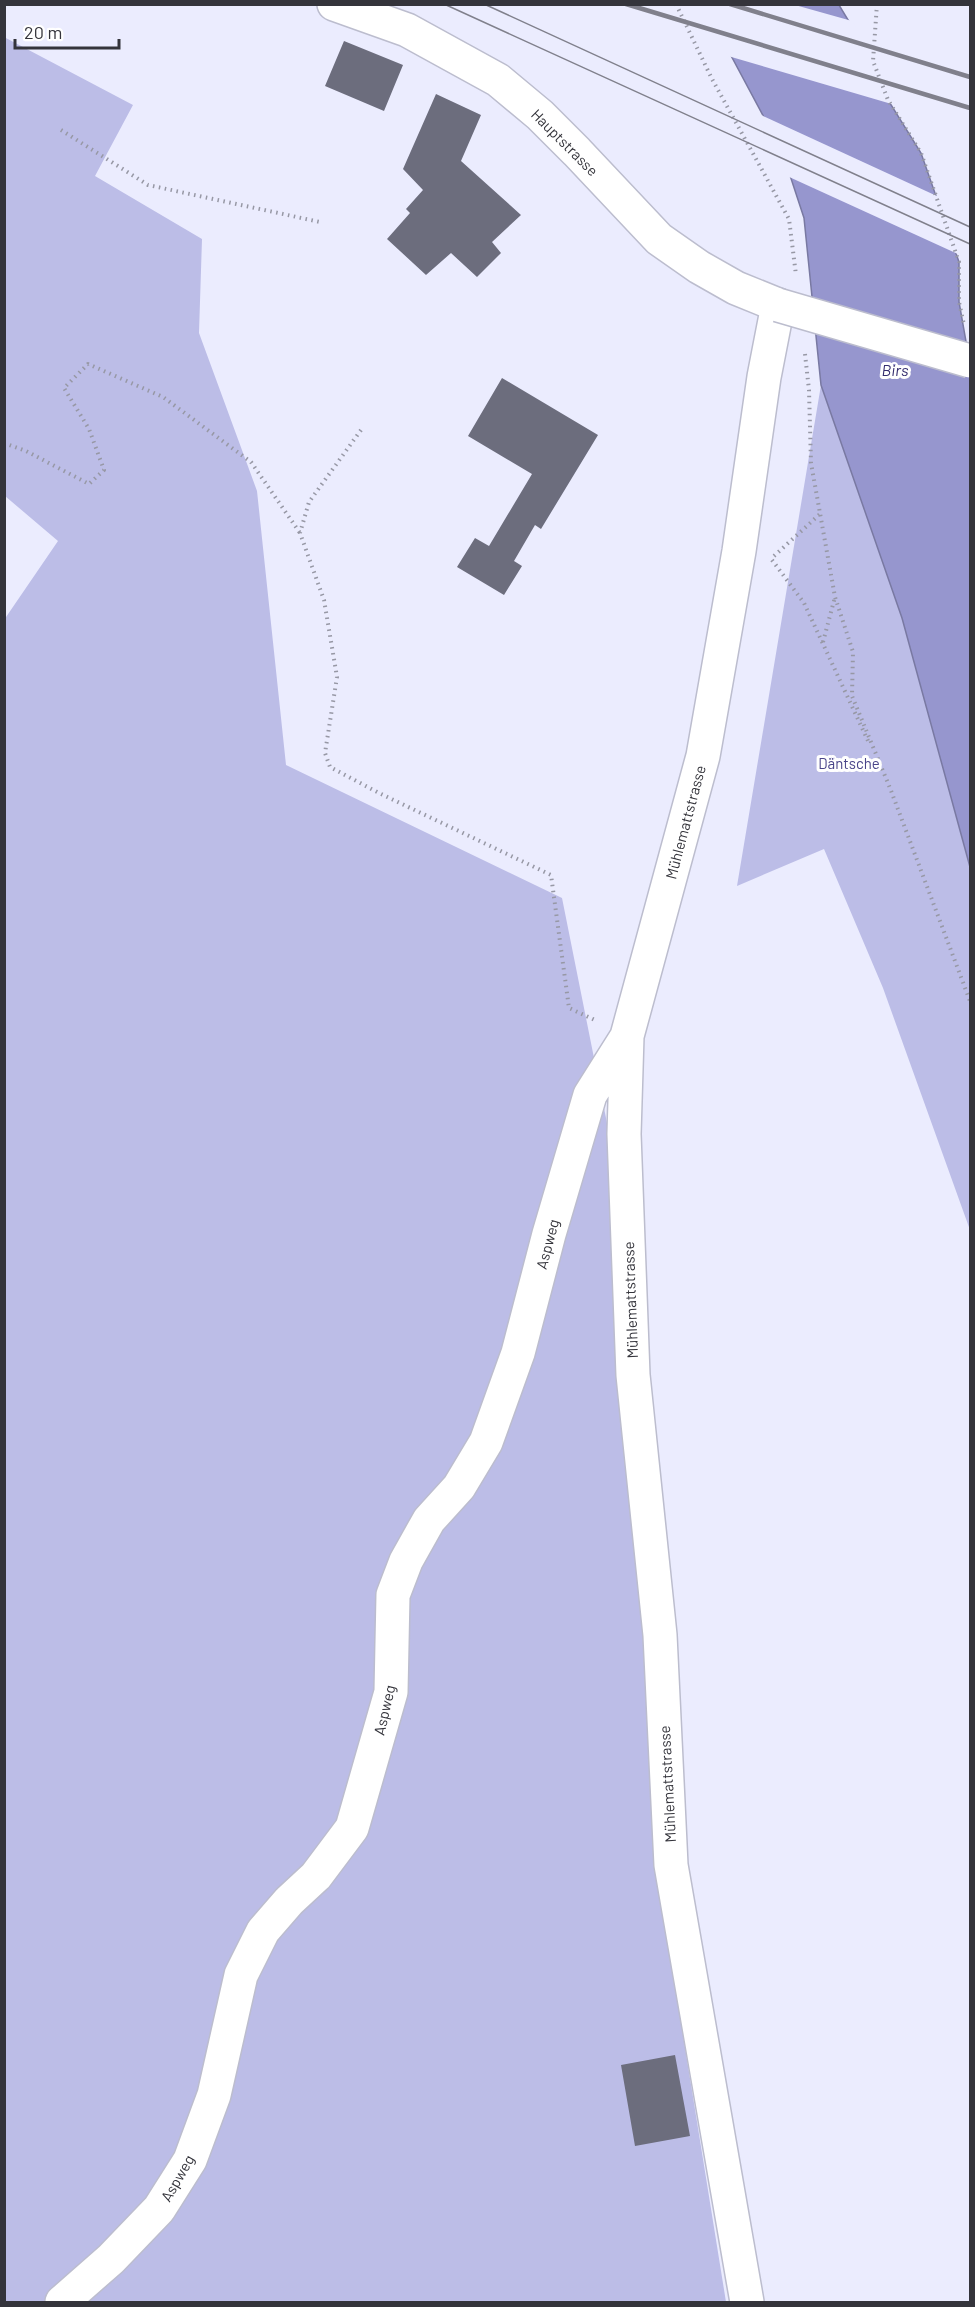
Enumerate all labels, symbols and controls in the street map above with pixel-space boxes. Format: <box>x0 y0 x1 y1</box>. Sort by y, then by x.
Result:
scale bar <box>15 12 118 50</box>
text: 20 m <box>24 21 62 43</box>
street label: Hauptstrasse <box>528 105 602 179</box>
water label: Birs <box>882 360 909 379</box>
park label: Däntsche <box>818 754 880 772</box>
street label: Mühlemattstrasse <box>661 763 709 881</box>
street label: Aspweg <box>532 1217 562 1271</box>
street label: Mühlemattstrasse <box>619 1241 641 1359</box>
street label: Aspweg <box>369 1683 399 1737</box>
street label: Mühlemattstrasse <box>655 1725 679 1843</box>
street label: Aspweg <box>156 2151 198 2205</box>

